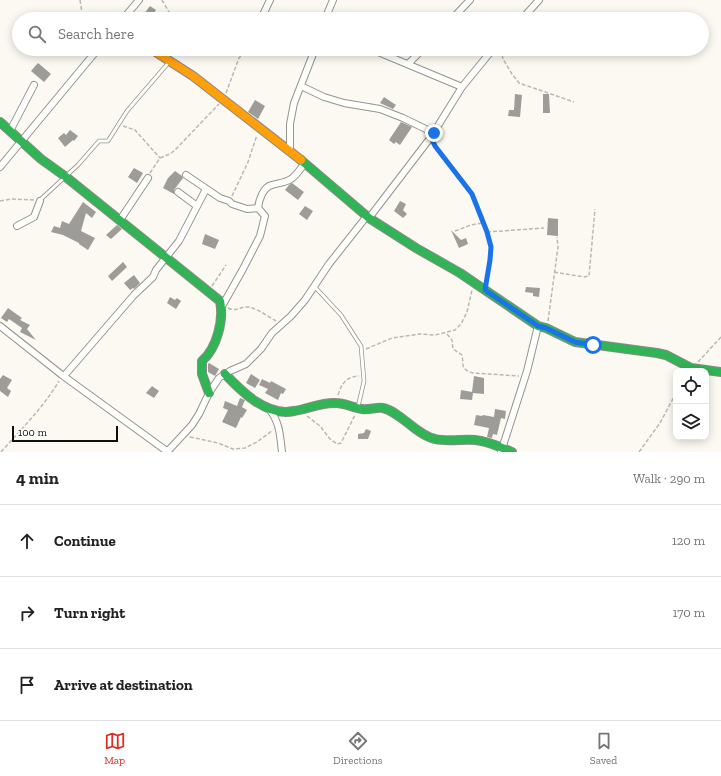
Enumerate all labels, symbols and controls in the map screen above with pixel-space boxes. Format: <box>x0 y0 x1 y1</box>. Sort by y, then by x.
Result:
search box <box>12 12 709 56</box>
icon: search <box>26 23 48 45</box>
text: Search here <box>58 25 134 43</box>
route end <box>425 124 443 142</box>
route start <box>584 336 602 354</box>
map controls <box>673 368 709 440</box>
button: locate <box>673 368 709 404</box>
button: layers <box>673 404 709 440</box>
scale bar <box>12 424 118 443</box>
text: 100 m <box>18 426 47 439</box>
text: 4 min <box>16 468 59 488</box>
text: Walk · 290 m <box>633 471 705 486</box>
icon: ahead <box>16 530 38 552</box>
text: Continue <box>54 532 116 550</box>
text: 120 m <box>672 533 705 548</box>
icon: right <box>16 602 38 624</box>
text: Turn right <box>54 604 125 622</box>
text: 170 m <box>672 605 705 620</box>
icon: arrive <box>16 674 38 696</box>
text: Arrive at destination <box>54 676 193 694</box>
tab: Map <box>104 730 126 767</box>
tab: Directions <box>333 730 383 767</box>
tab: Saved <box>590 730 617 767</box>

